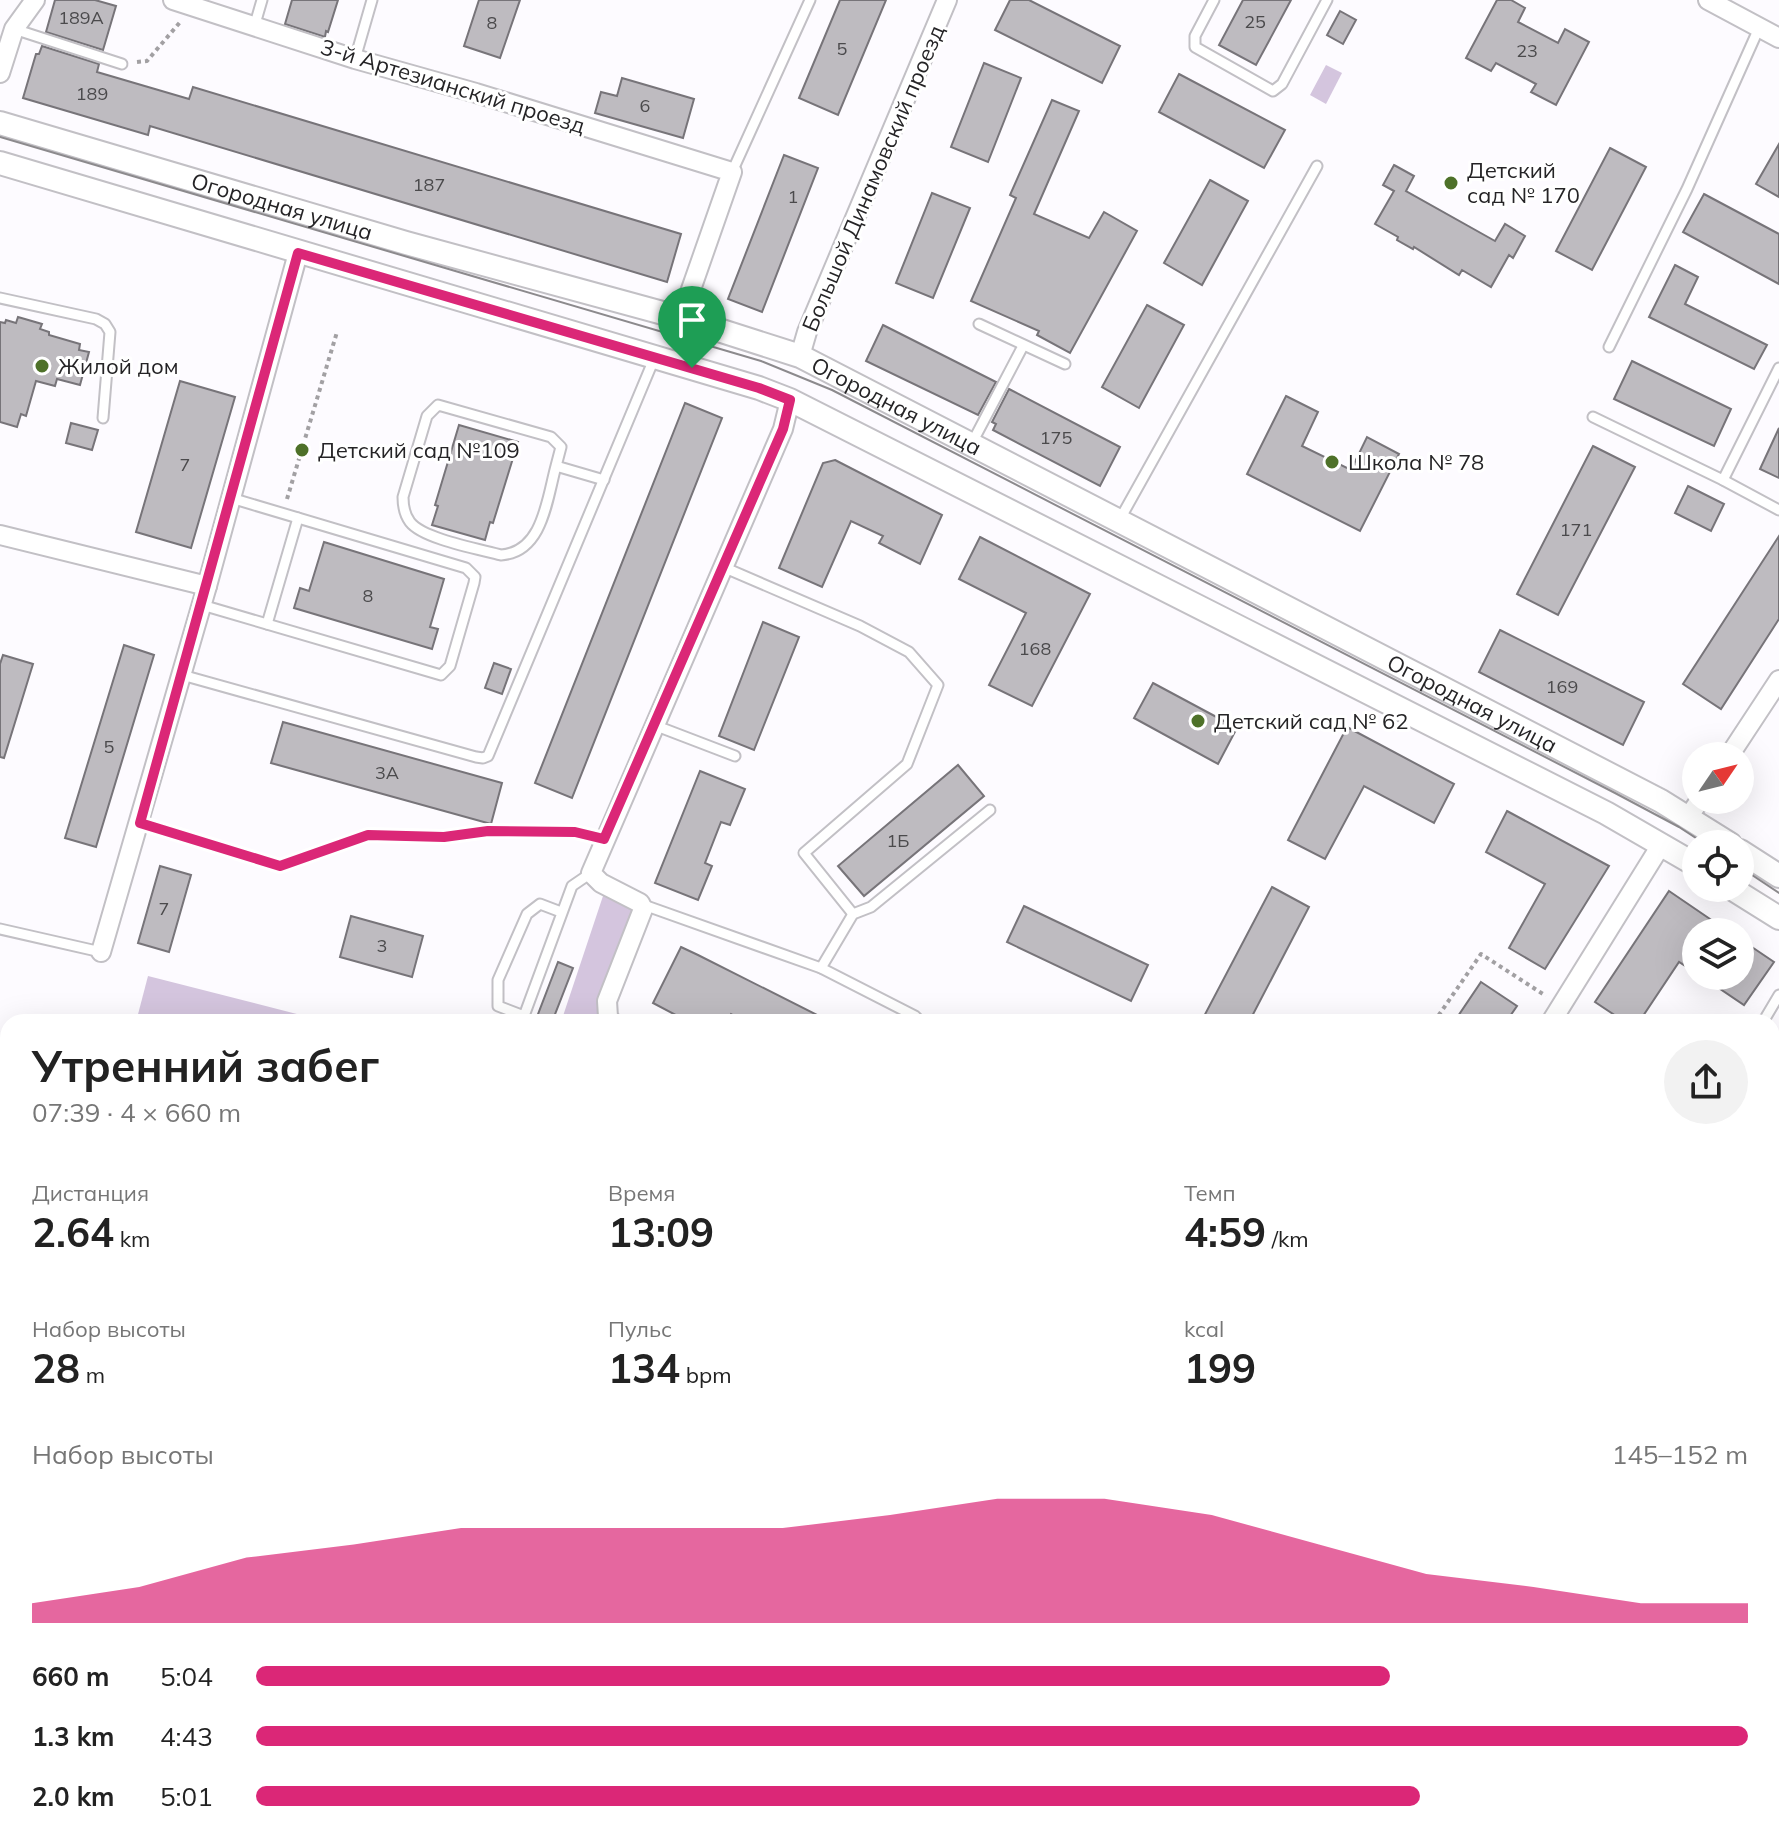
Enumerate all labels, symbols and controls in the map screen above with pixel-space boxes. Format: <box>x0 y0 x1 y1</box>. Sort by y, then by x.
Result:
house number: 189А <box>58 6 104 29</box>
house number: 25 <box>1244 10 1266 33</box>
house number: 8 <box>487 11 497 34</box>
street label: Большой Динамовский проезд <box>796 20 950 336</box>
street label: 3-й Артезианский проезд <box>317 32 589 140</box>
house number: 5 <box>837 37 848 60</box>
house number: 23 <box>1516 39 1538 62</box>
house number: 189 <box>76 82 108 105</box>
house number: 6 <box>640 94 650 117</box>
place label: Детский сад № 170 <box>1467 156 1580 209</box>
street label: Огородная улица <box>188 166 376 246</box>
house number: 187 <box>413 173 445 196</box>
marker: Детский сад № 170 <box>1442 174 1460 192</box>
house number: 1 <box>788 185 798 208</box>
pin <box>658 286 726 368</box>
icon: arrive <box>670 298 714 342</box>
street label: Огородная улица <box>807 350 986 461</box>
place label: Жилой дом <box>58 352 179 380</box>
marker: Жилой дом <box>33 357 51 375</box>
house number: 175 <box>1040 426 1072 449</box>
place label: Детский сад №109 <box>318 436 520 464</box>
marker: Детский сад №109 <box>293 441 311 459</box>
place label: Школа № 78 <box>1348 448 1484 476</box>
house number: 7 <box>180 453 190 476</box>
marker: Школа № 78 <box>1323 453 1341 471</box>
house number: 171 <box>1560 518 1592 541</box>
house number: 8 <box>363 584 373 607</box>
house number: 168 <box>1019 637 1051 660</box>
street label: Огородная улица <box>1382 648 1562 759</box>
house number: 169 <box>1546 675 1578 698</box>
place label: Детский сад № 62 <box>1214 707 1408 735</box>
marker: Детский сад № 62 <box>1189 712 1207 730</box>
house number: 5 <box>104 735 115 758</box>
north arrow <box>1682 742 1754 814</box>
map controls <box>1682 742 1754 990</box>
house number: 3А <box>375 761 399 784</box>
house number: 1Б <box>887 829 910 852</box>
button: locate <box>1682 830 1754 902</box>
house number: 7 <box>159 897 169 920</box>
button: layers <box>1682 918 1754 990</box>
house number: 3 <box>377 934 387 957</box>
text: Утренний забег <box>32 1038 379 1093</box>
button: share <box>1664 1040 1748 1124</box>
text: 07:39 · 4 × 660 m <box>32 1096 241 1129</box>
text: Дистанция <box>32 1179 149 1207</box>
text: Время <box>608 1179 675 1207</box>
text: Темп <box>1184 1179 1236 1207</box>
text: 2.64 <box>32 1207 114 1257</box>
text: 13:09 <box>608 1207 714 1257</box>
text: 4:59 <box>1184 1207 1266 1257</box>
text: km <box>114 1225 150 1253</box>
text: /km <box>1266 1225 1309 1253</box>
text: Набор высоты <box>32 1315 186 1343</box>
text: Пульс <box>608 1315 672 1343</box>
text: kcal <box>1184 1315 1224 1343</box>
text: 28 <box>32 1343 80 1393</box>
text: 134 <box>608 1343 680 1393</box>
text: 199 <box>1184 1343 1256 1393</box>
text: m <box>80 1361 105 1389</box>
text: bpm <box>680 1361 731 1389</box>
text: Набор высоты <box>32 1438 214 1471</box>
text: 145–152 m <box>1612 1438 1748 1471</box>
text: 660 m <box>32 1660 109 1693</box>
text: 5:04 <box>160 1660 213 1693</box>
text: 1.3 km <box>32 1720 115 1753</box>
text: 4:43 <box>160 1720 213 1753</box>
text: 2.0 km <box>32 1780 115 1813</box>
text: 5:01 <box>160 1780 213 1813</box>

